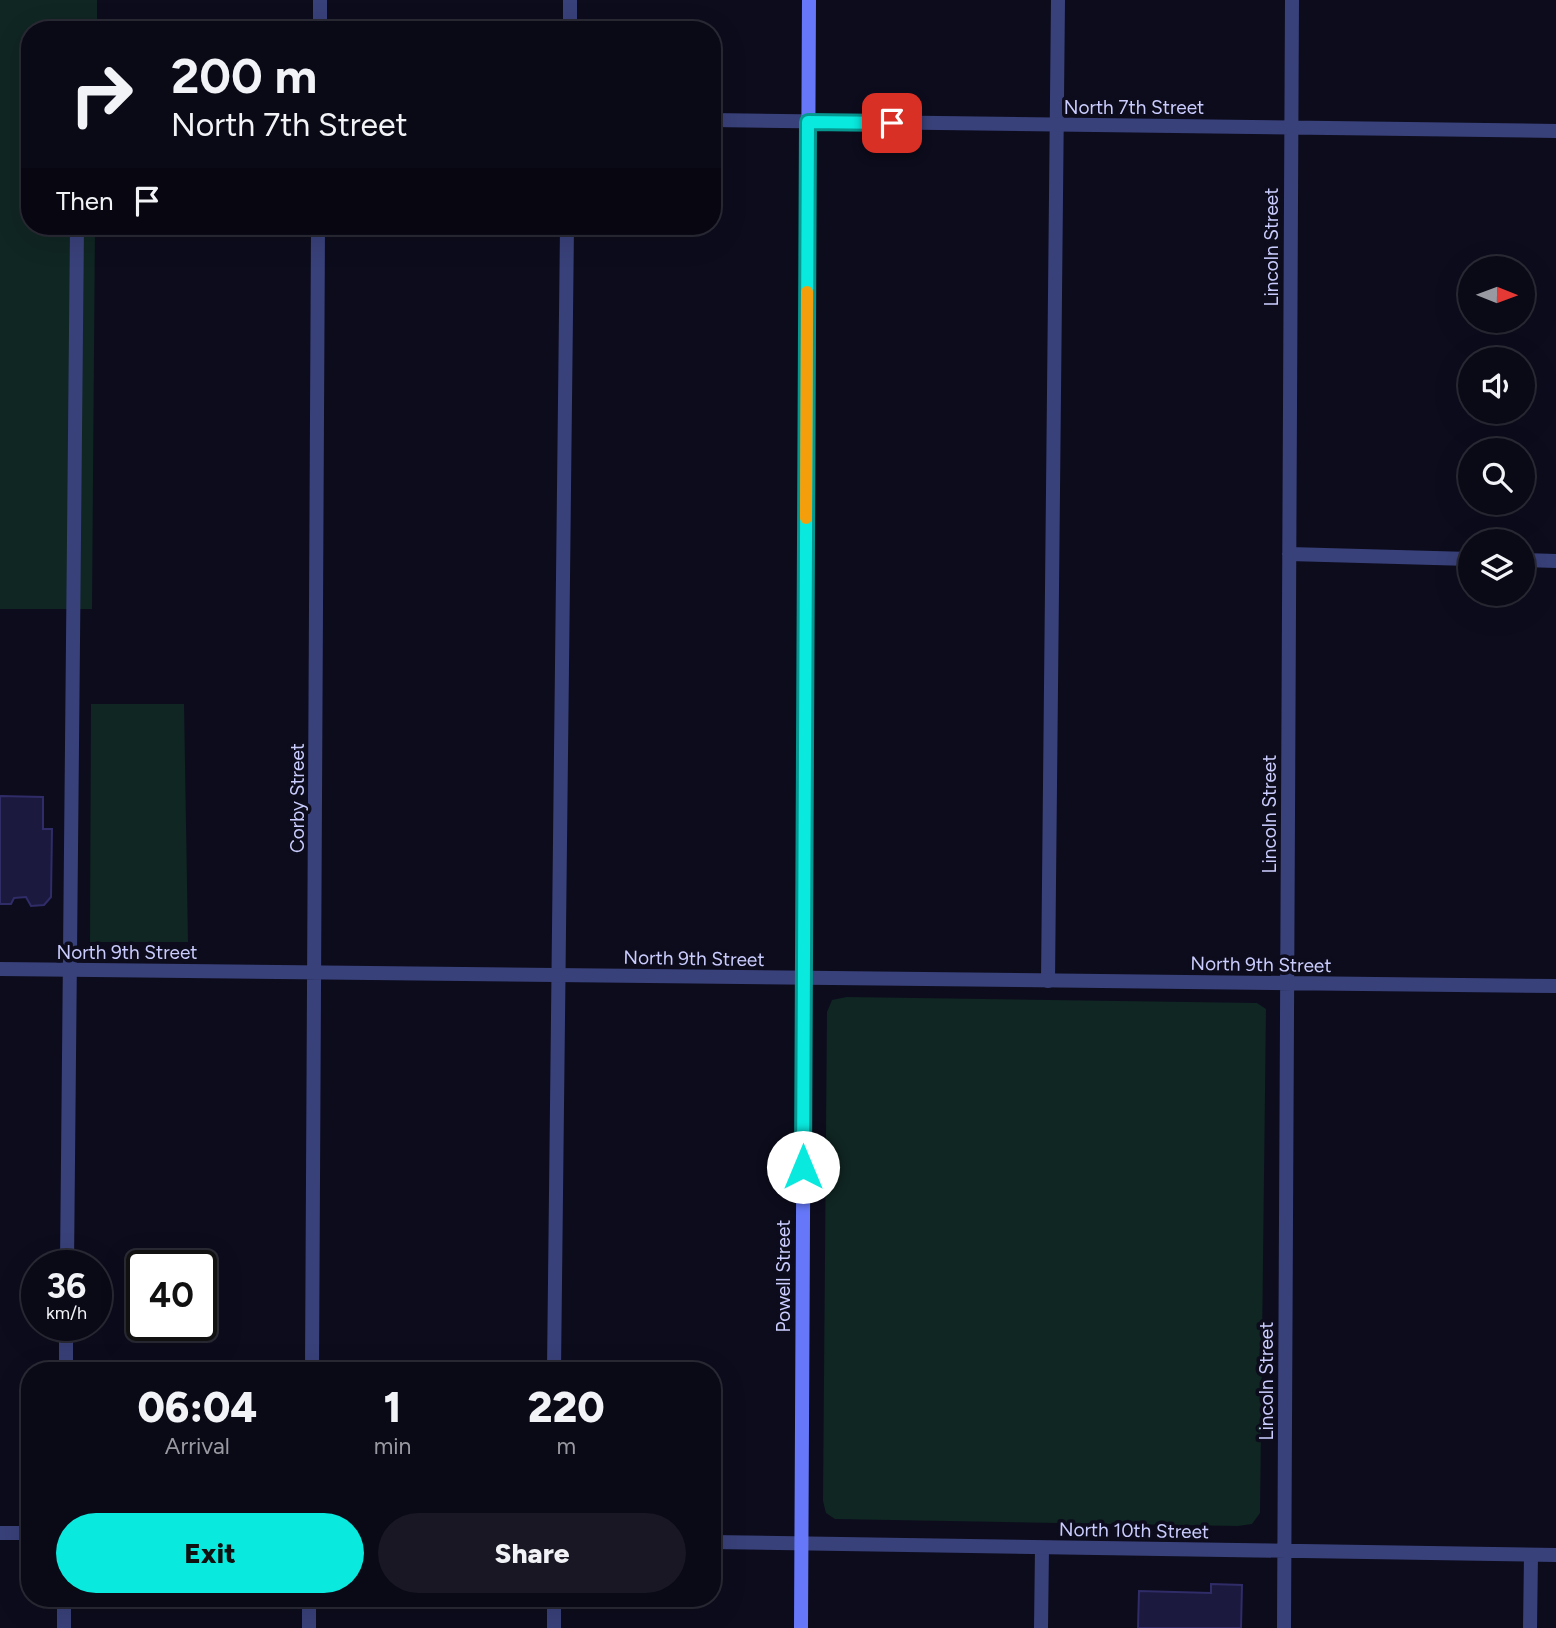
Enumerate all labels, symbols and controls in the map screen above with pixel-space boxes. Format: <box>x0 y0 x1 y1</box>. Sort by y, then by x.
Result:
text: 200 m <box>171 46 317 105</box>
icon: right <box>56 49 147 140</box>
pin <box>862 93 922 153</box>
street label: North 7th Street <box>1064 96 1204 119</box>
icon: arrive <box>873 104 911 142</box>
text: North 7th Street <box>171 106 408 144</box>
icon: arrive <box>128 182 166 220</box>
text: Then <box>56 185 114 217</box>
street label: Lincoln Street <box>1260 188 1283 306</box>
north arrow <box>1458 256 1535 332</box>
map controls <box>1458 256 1535 606</box>
button: sound <box>1458 347 1535 424</box>
button: search <box>1458 438 1535 515</box>
button: layers <box>1458 529 1535 606</box>
street label: Corby Street <box>286 743 309 853</box>
street label: Lincoln Street <box>1258 755 1281 873</box>
street label: North 9th Street <box>56 941 198 964</box>
street label: North 9th Street <box>623 946 765 971</box>
street label: North 9th Street <box>1190 952 1332 977</box>
position arrow <box>766 1130 840 1204</box>
street label: Powell Street <box>772 1220 795 1332</box>
speed limit sign: 40 <box>126 1250 217 1341</box>
text: 36 <box>47 1265 86 1307</box>
text: km/h <box>46 1302 87 1324</box>
street label: Lincoln Street <box>1255 1322 1278 1440</box>
text: 06:04 <box>137 1382 257 1433</box>
text: 1 <box>384 1382 401 1433</box>
text: 220 <box>528 1382 605 1433</box>
text: Arrival <box>165 1432 230 1460</box>
text: min <box>374 1432 411 1460</box>
text: m <box>556 1432 576 1460</box>
button: Exit <box>56 1513 364 1593</box>
button: Share <box>378 1513 686 1593</box>
street label: North 10th Street <box>1059 1518 1209 1543</box>

